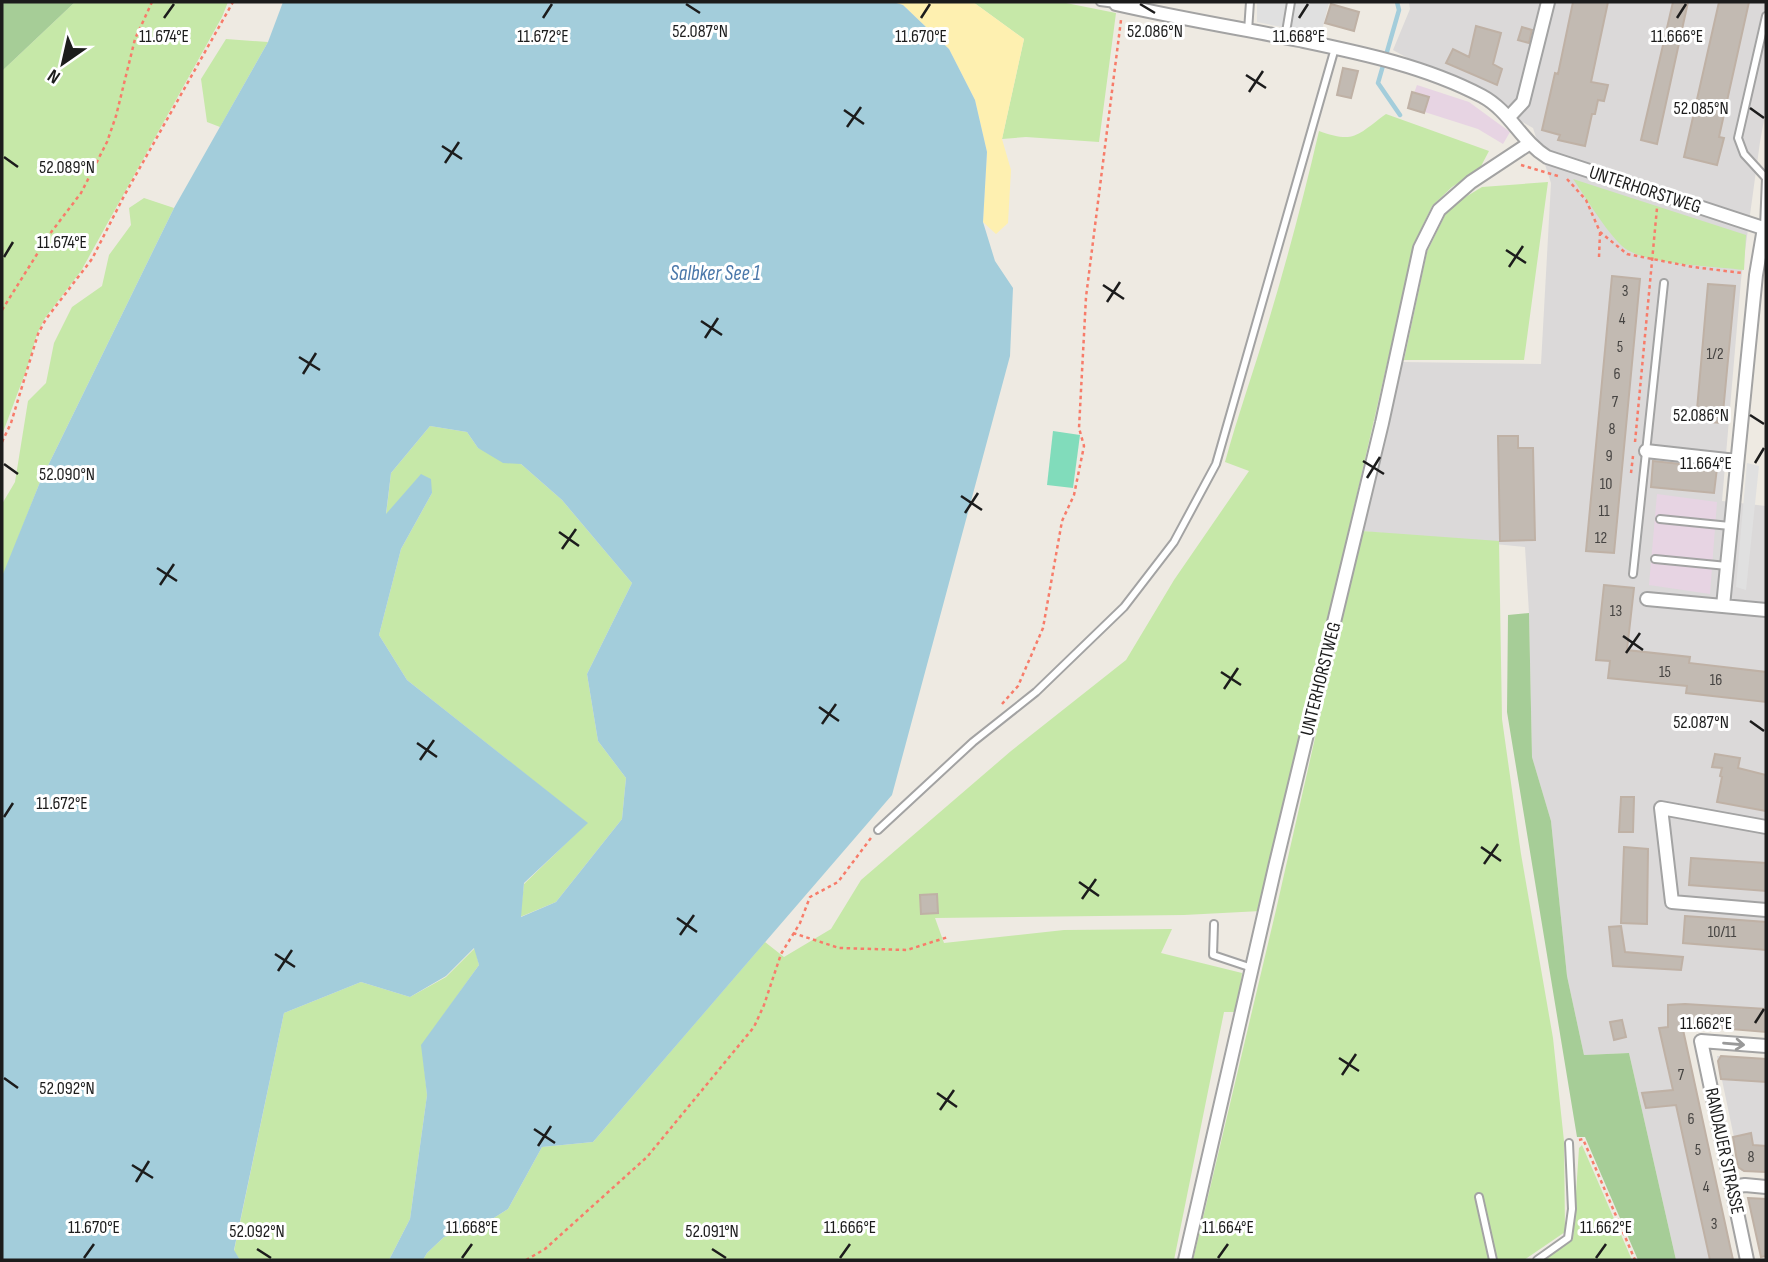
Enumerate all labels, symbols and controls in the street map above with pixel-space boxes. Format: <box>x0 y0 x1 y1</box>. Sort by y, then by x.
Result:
text: 52.087°N <box>672 21 728 42</box>
text: 52.086°N <box>1127 21 1183 42</box>
text: 11.674°E <box>139 26 189 47</box>
text: 11.672°E <box>517 26 569 47</box>
text: 11.670°E <box>895 26 947 47</box>
text: 11.668°E <box>1273 26 1325 47</box>
text: 11.666°E <box>1651 26 1703 47</box>
north arrow <box>28 28 98 98</box>
text: N <box>44 63 65 88</box>
text: 52.085°N <box>1673 98 1729 119</box>
text: 52.089°N <box>39 157 95 178</box>
street label: UNTERHORSTWEG <box>1586 161 1704 219</box>
text: 11.674°E <box>37 232 87 253</box>
water label: Salbker See 1 <box>670 261 760 286</box>
house number: 3 <box>1622 282 1628 301</box>
house number: 4 <box>1619 310 1626 329</box>
house number: 5 <box>1617 338 1623 357</box>
house number: 1/2 <box>1706 345 1724 364</box>
house number: 6 <box>1613 365 1621 384</box>
house number: 7 <box>1612 393 1619 412</box>
text: 52.086°N <box>1673 405 1729 426</box>
house number: 8 <box>1608 420 1616 439</box>
house number: 9 <box>1605 447 1613 466</box>
text: 11.664°E <box>1680 453 1732 474</box>
text: 52.090°N <box>39 464 95 485</box>
house number: 10 <box>1600 475 1612 494</box>
house number: 11 <box>1598 502 1610 521</box>
house number: 12 <box>1595 529 1607 548</box>
house number: 13 <box>1610 602 1622 621</box>
street label: UNTERHORSTWEG <box>1296 620 1346 738</box>
house number: 15 <box>1659 663 1671 682</box>
house number: 16 <box>1710 671 1722 690</box>
text: 52.087°N <box>1673 712 1729 733</box>
text: 11.672°E <box>36 793 88 814</box>
house number: 10/11 <box>1708 923 1737 942</box>
text: 11.662°E <box>1680 1013 1732 1034</box>
one-way arrow <box>1722 1038 1745 1051</box>
house number: 7 <box>1678 1066 1685 1085</box>
text: 52.092°N <box>39 1078 95 1099</box>
street label: RANDAUER STRASSE <box>1699 1086 1749 1216</box>
house number: 6 <box>1687 1110 1695 1129</box>
house number: 5 <box>1695 1141 1701 1160</box>
house number: 8 <box>1747 1148 1755 1167</box>
house number: 4 <box>1703 1178 1710 1197</box>
house number: 3 <box>1711 1215 1717 1234</box>
text: 11.670°E <box>68 1217 120 1238</box>
text: 11.668°E <box>446 1217 498 1238</box>
text: 11.666°E <box>824 1217 876 1238</box>
text: 11.664°E <box>1202 1217 1254 1238</box>
text: 11.662°E <box>1580 1217 1632 1238</box>
text: 52.092°N <box>229 1221 285 1242</box>
text: 52.091°N <box>685 1221 739 1242</box>

